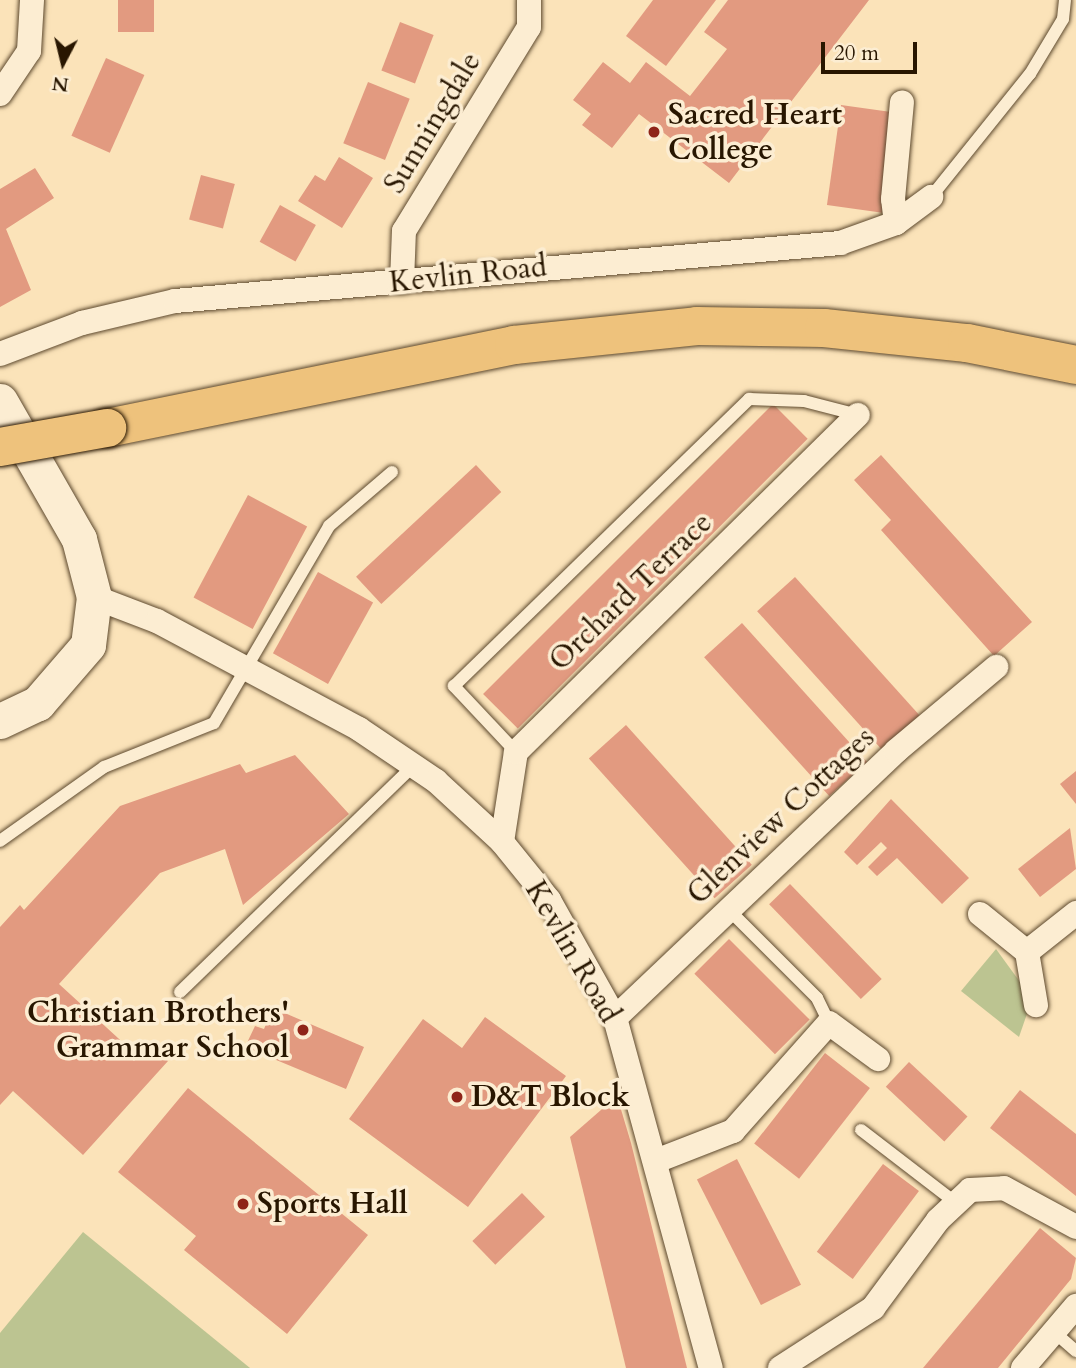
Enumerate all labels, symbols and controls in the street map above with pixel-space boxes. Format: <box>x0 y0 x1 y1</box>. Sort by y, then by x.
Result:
north arrow <box>28 28 98 98</box>
scale bar <box>824 28 920 72</box>
text: 20 m <box>834 39 879 68</box>
street label: Sunningdale <box>377 46 489 200</box>
text: N <box>51 70 70 98</box>
place label: Sacred Heart College <box>668 97 842 168</box>
marker: Sacred Heart College <box>646 124 662 140</box>
street label: Kevlin Road <box>387 249 549 301</box>
street label: Orchard Terrace <box>542 505 720 679</box>
street label: Glenview Cottages <box>680 720 882 912</box>
street label: Kevlin Road <box>517 874 627 1030</box>
place label: Christian Brothers' Grammar School <box>27 995 289 1066</box>
marker: Christian Brothers' Grammar School <box>295 1022 311 1038</box>
place label: D&T Block <box>471 1079 630 1115</box>
marker: D&T Block <box>449 1089 465 1105</box>
place label: Sports Hall <box>257 1186 408 1222</box>
marker: Sports Hall <box>235 1196 251 1212</box>

